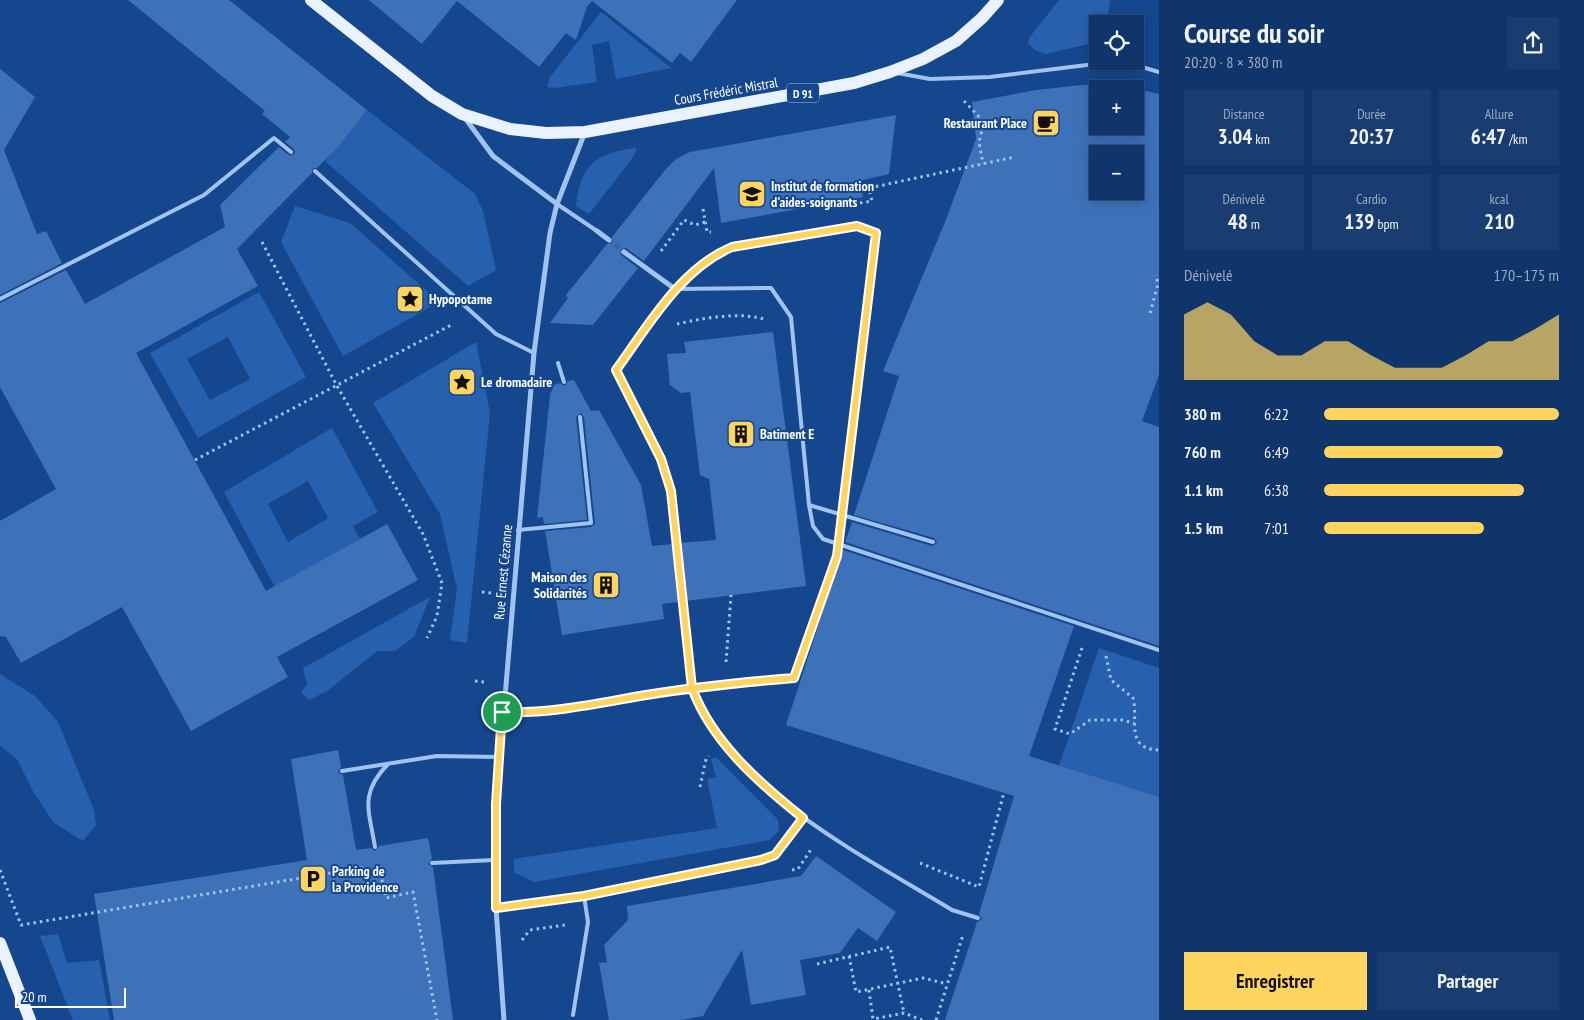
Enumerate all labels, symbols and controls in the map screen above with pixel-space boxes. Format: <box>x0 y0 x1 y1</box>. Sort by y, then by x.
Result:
text: Course du soir <box>1184 14 1324 51</box>
map controls <box>1089 15 1144 200</box>
button: locate <box>1089 15 1144 70</box>
button: share <box>1507 17 1559 69</box>
text: 20:20 · 8 × 380 m <box>1184 52 1282 72</box>
street label: Cours Frédéric Mistral <box>673 73 780 109</box>
button: + <box>1089 80 1144 135</box>
road number: D 91 <box>787 84 819 102</box>
text: Distance <box>1223 105 1264 123</box>
text: Durée <box>1357 105 1386 123</box>
text: Allure <box>1485 105 1514 123</box>
cafe icon: Restaurant Place <box>1031 108 1061 138</box>
place label: Restaurant Place <box>944 114 1027 132</box>
text: 3.04 <box>1218 123 1252 150</box>
text: 20:37 <box>1349 123 1394 150</box>
text: 6:47 <box>1471 123 1506 150</box>
text: km <box>1252 130 1270 148</box>
text: /km <box>1506 130 1528 148</box>
button: − <box>1089 145 1144 200</box>
place label: Institut de formation d'aides-soignants <box>771 177 874 211</box>
school or university icon: Institut de formation d'aides-soignants <box>737 179 767 209</box>
text: Dénivelé <box>1223 190 1265 208</box>
text: Cardio <box>1356 190 1387 208</box>
text: kcal <box>1490 190 1509 208</box>
text: 48 <box>1228 208 1248 235</box>
text: 139 <box>1344 208 1374 235</box>
text: 210 <box>1484 208 1514 235</box>
text: m <box>1248 215 1260 233</box>
text: bpm <box>1374 215 1399 233</box>
text: Dénivelé <box>1184 265 1233 285</box>
text: 170–175 m <box>1494 265 1559 285</box>
place icon: Hypopotame <box>395 284 425 314</box>
place label: Hypopotame <box>429 290 492 308</box>
place icon: Le dromadaire <box>447 367 477 397</box>
place label: Le dromadaire <box>481 373 552 391</box>
text: 380 m <box>1184 404 1221 424</box>
text: 6:22 <box>1264 404 1289 424</box>
building icon: Batiment E <box>726 419 756 449</box>
place label: Batiment E <box>760 425 814 443</box>
text: 760 m <box>1184 442 1221 462</box>
text: 6:49 <box>1264 442 1289 462</box>
text: 1.1 km <box>1184 480 1223 500</box>
text: 6:38 <box>1264 480 1289 500</box>
text: 1.5 km <box>1184 518 1223 538</box>
text: 7:01 <box>1264 518 1289 538</box>
street label: Rue Ernest Cézanne <box>490 524 516 620</box>
place label: Maison des Solidarités <box>531 568 587 602</box>
building icon: Maison des Solidarités <box>591 570 621 600</box>
pin <box>481 691 523 733</box>
icon: arrive <box>488 698 516 726</box>
place label: Parking de la Providence <box>332 862 399 896</box>
parking icon: Parking de la Providence <box>298 864 328 894</box>
button: Enregistrer <box>1184 952 1367 1010</box>
button: Partager <box>1377 952 1559 1010</box>
scale bar <box>15 985 126 1008</box>
text: 20 m <box>22 988 47 1006</box>

